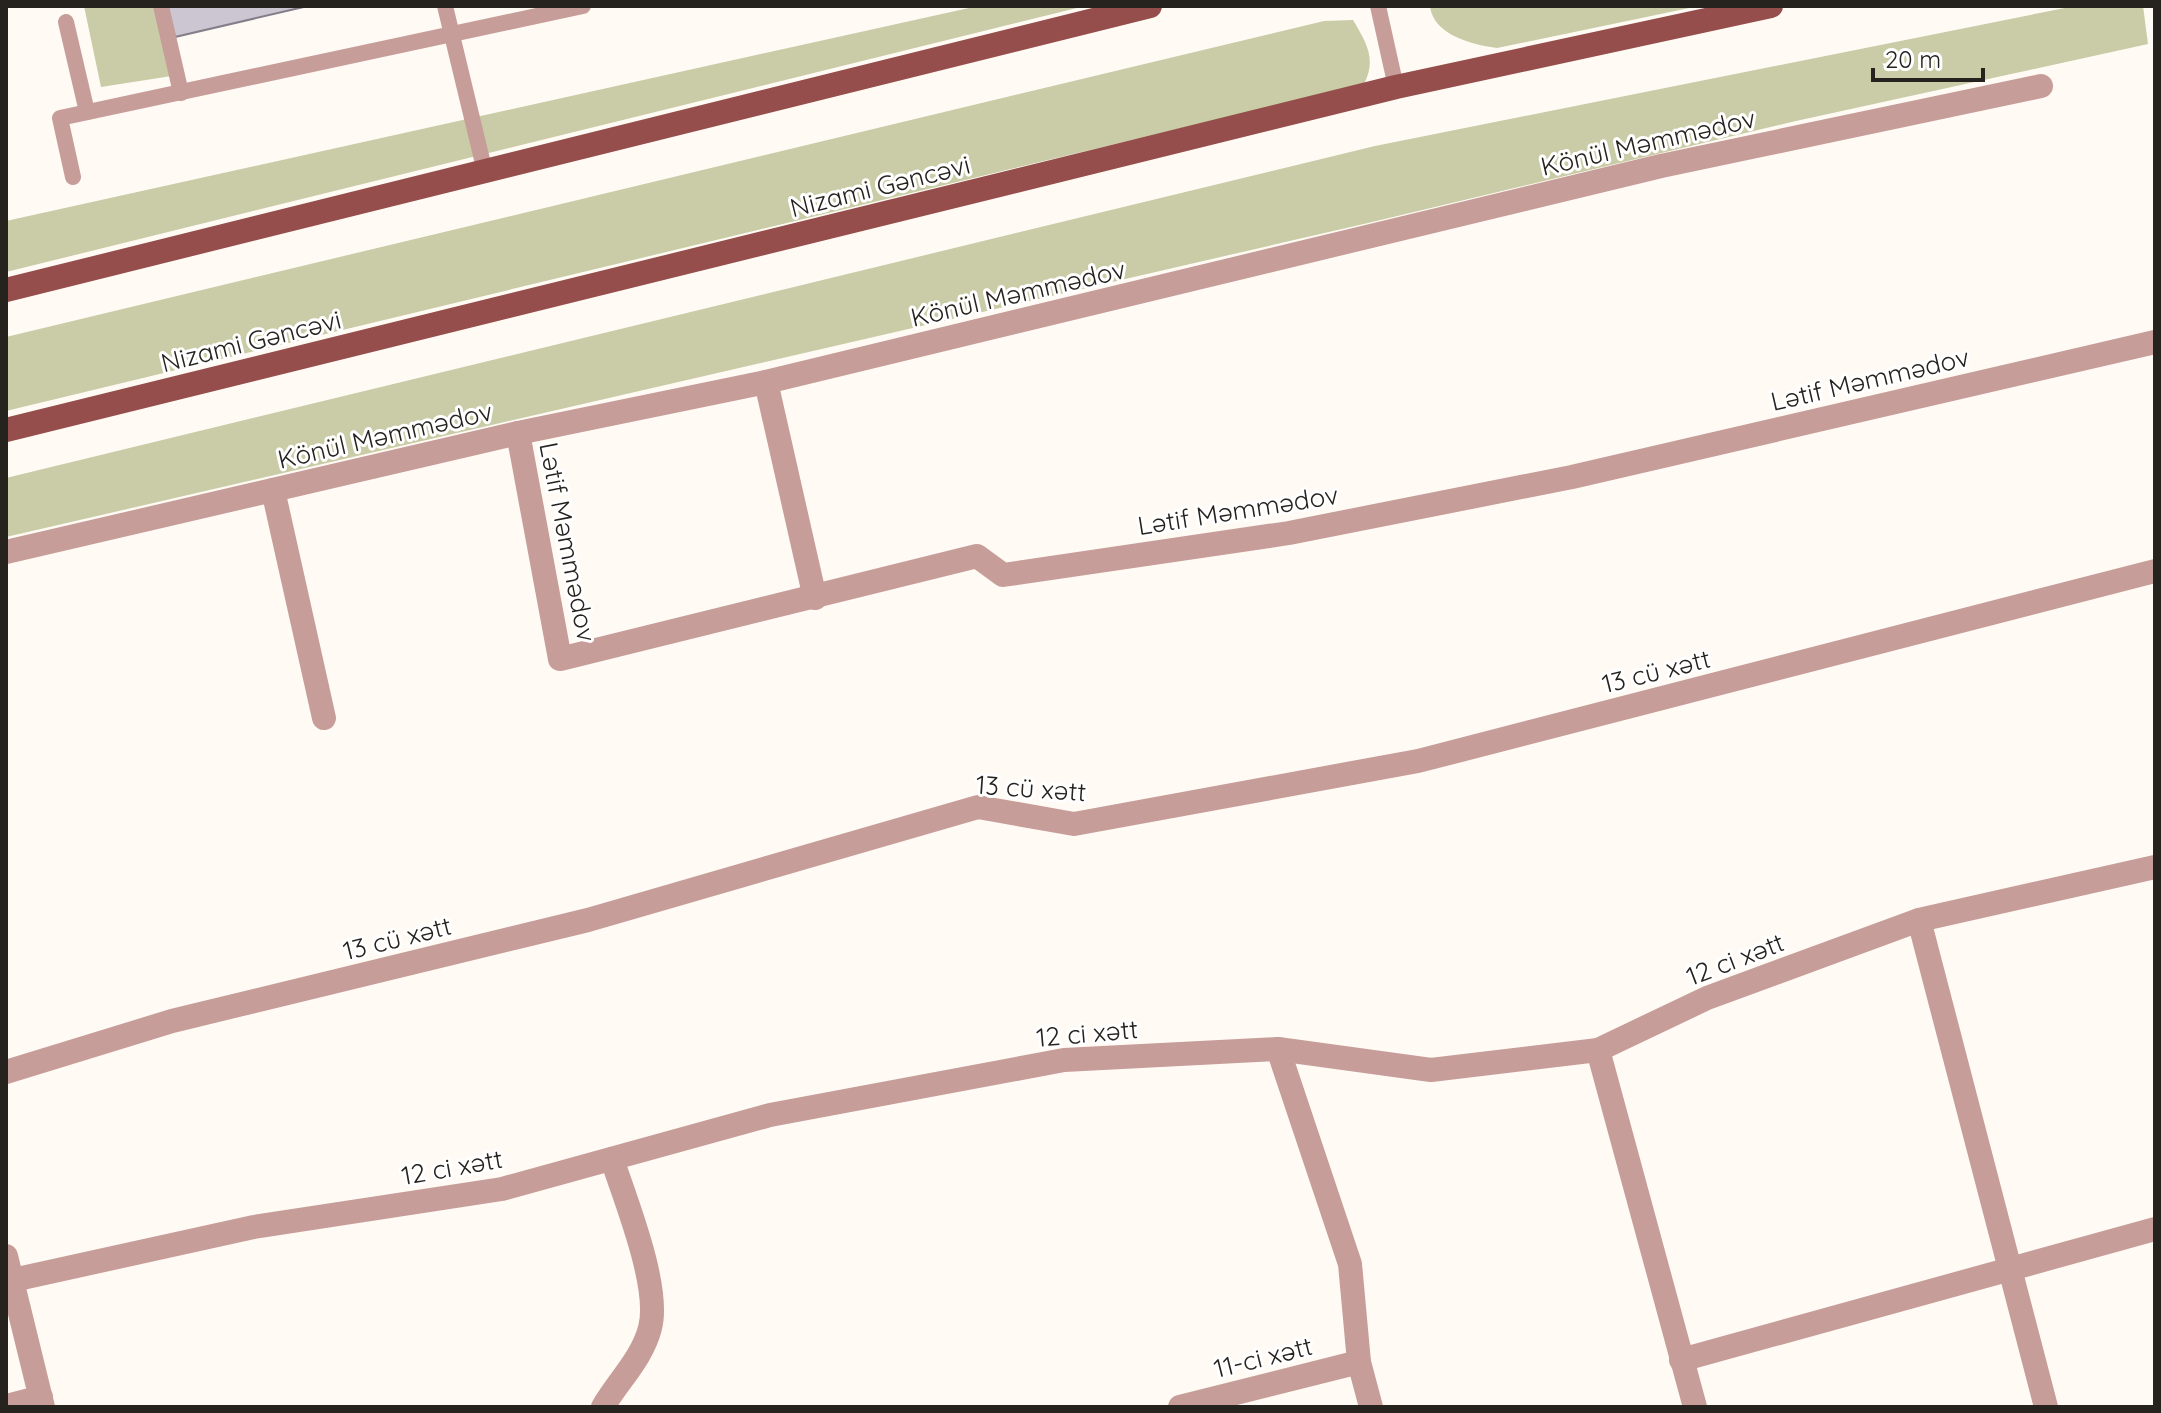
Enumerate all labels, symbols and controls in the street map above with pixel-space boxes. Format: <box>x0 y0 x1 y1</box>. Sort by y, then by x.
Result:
scale bar <box>1873 32 1983 82</box>
text: 20 m <box>1885 44 1941 74</box>
street label: Könül Məmmədov <box>1537 101 1759 183</box>
street label: Nizami Gəncəvi <box>787 148 973 224</box>
street label: Könül Məmmədov <box>907 252 1129 334</box>
street label: Nizami Gəncəvi <box>158 303 344 379</box>
street label: Lətif Məmmədov <box>1768 340 1972 418</box>
street label: Könül Məmmədov <box>274 394 496 476</box>
street label: Lətif Məmmədov <box>532 439 604 645</box>
street label: Lətif Məmmədov <box>1135 478 1341 542</box>
street label: 13 cü xətt <box>1598 642 1714 700</box>
street label: 13 cü xətt <box>975 768 1087 808</box>
street label: 13 cü xətt <box>339 909 455 967</box>
street label: 12 ci xətt <box>1681 925 1789 993</box>
street label: 12 ci xətt <box>1035 1012 1139 1054</box>
street label: 12 ci xətt <box>399 1142 505 1192</box>
street label: 11-ci xətt <box>1210 1329 1316 1385</box>

